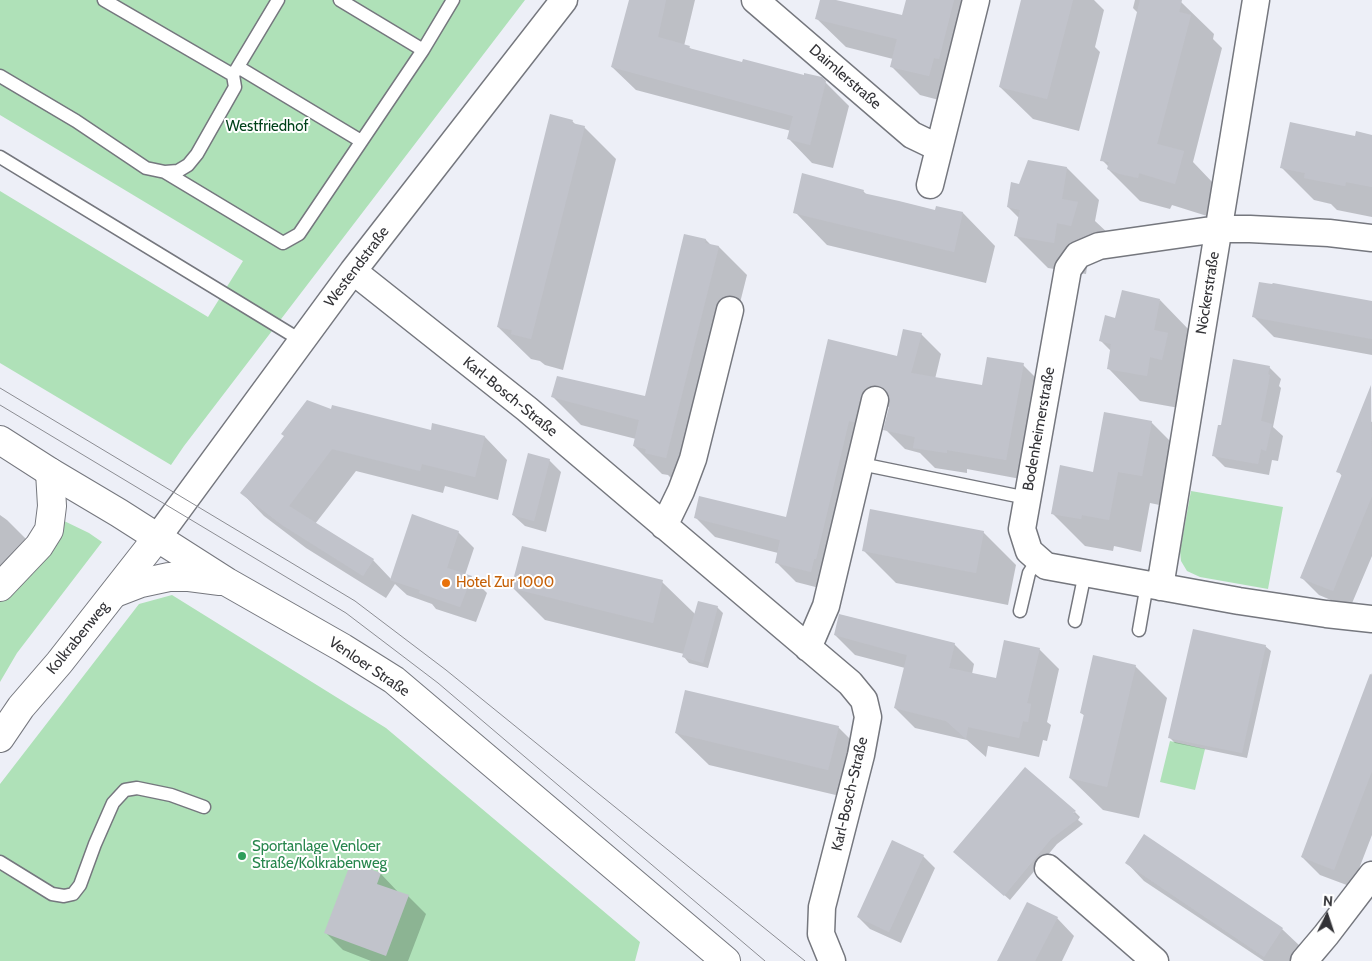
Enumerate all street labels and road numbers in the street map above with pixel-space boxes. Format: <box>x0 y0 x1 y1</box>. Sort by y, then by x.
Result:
street label: Daimlerstraße <box>805 41 885 113</box>
street label: Westendstraße <box>321 223 393 311</box>
street label: Nöckerstraße <box>1193 250 1223 336</box>
street label: Karl-Bosch-Straße <box>459 353 561 441</box>
street label: Bodenheimerstraße <box>1019 366 1059 492</box>
street label: Kolkrabenweg <box>43 598 113 678</box>
street label: Venloer Straße <box>325 633 413 701</box>
street label: Karl-Bosch-Straße <box>828 735 872 853</box>

